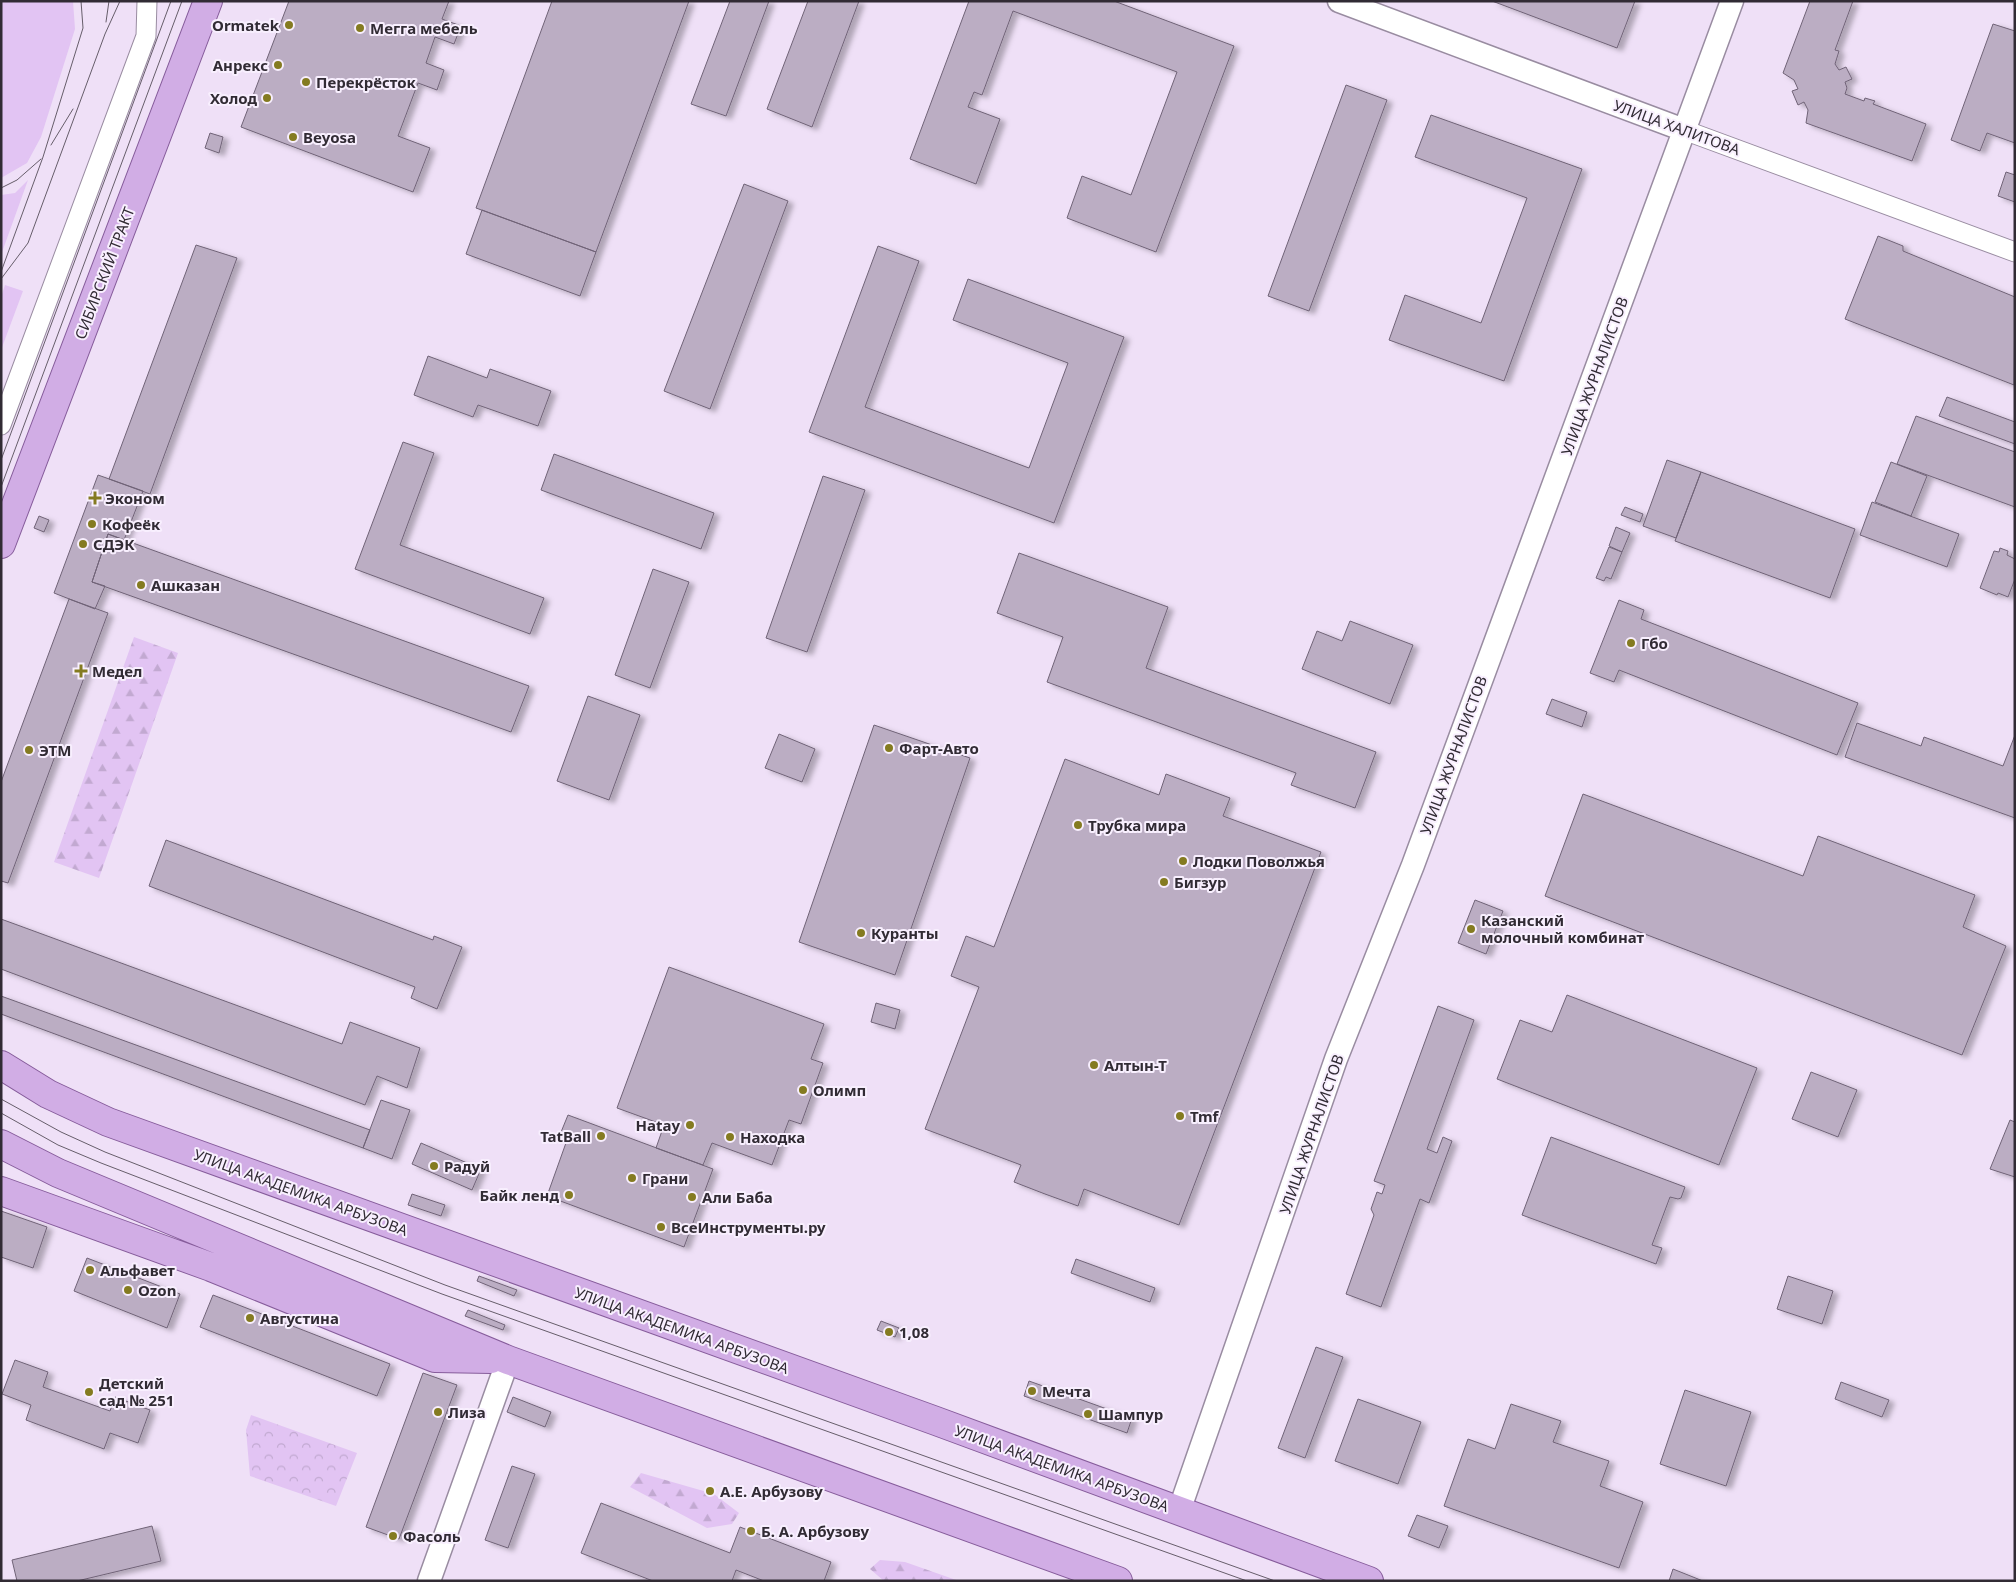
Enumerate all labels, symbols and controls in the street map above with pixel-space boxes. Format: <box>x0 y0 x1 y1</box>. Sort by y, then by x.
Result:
place label: Ormatek <box>212 15 280 35</box>
place label: Мегга мебель <box>370 18 478 38</box>
marker: Ormatek <box>283 19 295 31</box>
marker: Мегга мебель <box>354 22 366 34</box>
place label: Анрекс <box>213 55 268 75</box>
marker: Анрекс <box>272 59 284 71</box>
place label: Перекрёсток <box>316 72 417 92</box>
marker: Перекрёсток <box>300 76 312 88</box>
place label: Холод <box>210 88 257 108</box>
marker: Холод <box>261 92 273 104</box>
street label: УЛИЦА ХАЛИТОВА <box>1611 95 1743 159</box>
place label: Beyosa <box>303 127 356 147</box>
marker: Beyosa <box>287 131 299 143</box>
street label: СИБИРСКИЙ ТРАКТ <box>70 203 139 342</box>
street label: УЛИЦА ЖУРНАЛИСТОВ <box>1556 294 1632 458</box>
place label: Эконом <box>105 488 165 508</box>
marker: Эконом <box>89 492 101 504</box>
place label: Кофеёк <box>102 514 161 534</box>
marker: Кофеёк <box>86 518 98 530</box>
place label: СДЭК <box>93 534 135 554</box>
marker: СДЭК <box>77 538 89 550</box>
place label: Ашказан <box>151 575 220 595</box>
marker: Ашказан <box>135 579 147 591</box>
place label: Гбо <box>1641 633 1668 653</box>
marker: Гбо <box>1625 637 1637 649</box>
place label: Медел <box>92 661 142 681</box>
marker: Медел <box>74 664 88 678</box>
street label: УЛИЦА ЖУРНАЛИСТОВ <box>1415 673 1491 837</box>
place label: Фарт-Авто <box>899 738 979 758</box>
place label: ЭТМ <box>39 740 71 760</box>
marker: Фарт-Авто <box>883 742 895 754</box>
marker: ЭТМ <box>23 744 35 756</box>
place label: Трубка мира <box>1088 815 1186 835</box>
marker: Трубка мира <box>1072 819 1084 831</box>
place label: Лодки Поволжья <box>1193 851 1325 871</box>
marker: Лодки Поволжья <box>1177 855 1189 867</box>
place label: Бигзур <box>1174 872 1227 892</box>
marker: Бигзур <box>1158 876 1170 888</box>
place label: Казанский молочный комбинат <box>1481 910 1645 947</box>
place label: Куранты <box>871 923 939 943</box>
marker: Казанский молочный комбинат <box>1465 923 1477 935</box>
marker: Куранты <box>855 927 867 939</box>
street label: УЛИЦА ЖУРНАЛИСТОВ <box>1274 1052 1348 1216</box>
place label: Алтын-Т <box>1104 1055 1167 1075</box>
marker: Алтын-Т <box>1088 1059 1100 1071</box>
place label: Олимп <box>813 1080 866 1100</box>
marker: Олимп <box>797 1084 809 1096</box>
place label: Tmf <box>1190 1106 1220 1126</box>
marker: Tmf <box>1174 1110 1186 1122</box>
place label: Hatay <box>635 1115 680 1135</box>
marker: Hatay <box>684 1119 696 1131</box>
place label: TatBall <box>540 1126 591 1146</box>
place label: Находка <box>740 1127 805 1147</box>
marker: TatBall <box>595 1130 607 1142</box>
marker: Находка <box>724 1131 736 1143</box>
street label: УЛИЦА АКАДЕМИКА АРБУЗОВА <box>191 1144 411 1240</box>
place label: Радуй <box>444 1156 490 1176</box>
marker: Радуй <box>428 1160 440 1172</box>
place label: Грани <box>642 1168 688 1188</box>
marker: Грани <box>626 1172 638 1184</box>
place label: Байк ленд <box>480 1185 559 1205</box>
place label: Али Баба <box>702 1187 773 1207</box>
marker: Байк ленд <box>563 1189 575 1201</box>
marker: Али Баба <box>686 1191 698 1203</box>
place label: ВсеИнструменты.ру <box>671 1217 826 1237</box>
marker: ВсеИнструменты.ру <box>655 1221 667 1233</box>
place label: Альфавет <box>100 1260 175 1280</box>
marker: Альфавет <box>84 1264 96 1276</box>
place label: Ozon <box>138 1280 176 1300</box>
street label: УЛИЦА АКАДЕМИКА АРБУЗОВА <box>572 1282 792 1378</box>
marker: Ozon <box>122 1284 134 1296</box>
place label: Августина <box>260 1308 339 1328</box>
marker: Августина <box>244 1312 256 1324</box>
place label: 1,08 <box>899 1322 929 1342</box>
marker: 1,08 <box>883 1326 895 1338</box>
place label: Детский сад № 251 <box>99 1373 174 1410</box>
place label: Мечта <box>1042 1381 1091 1401</box>
marker: Мечта <box>1026 1385 1038 1397</box>
marker: Детский сад № 251 <box>83 1386 95 1398</box>
place label: Лиза <box>448 1402 486 1422</box>
place label: Шампур <box>1098 1404 1163 1424</box>
marker: Лиза <box>432 1406 444 1418</box>
marker: Шампур <box>1082 1408 1094 1420</box>
street label: УЛИЦА АКАДЕМИКА АРБУЗОВА <box>952 1420 1172 1516</box>
place label: А.Е. Арбузову <box>720 1481 823 1501</box>
marker: А.Е. Арбузову <box>704 1485 716 1497</box>
place label: Б. А. Арбузову <box>761 1521 870 1541</box>
marker: Б. А. Арбузову <box>745 1525 757 1537</box>
place label: Фасоль <box>403 1526 461 1546</box>
marker: Фасоль <box>387 1530 399 1542</box>

